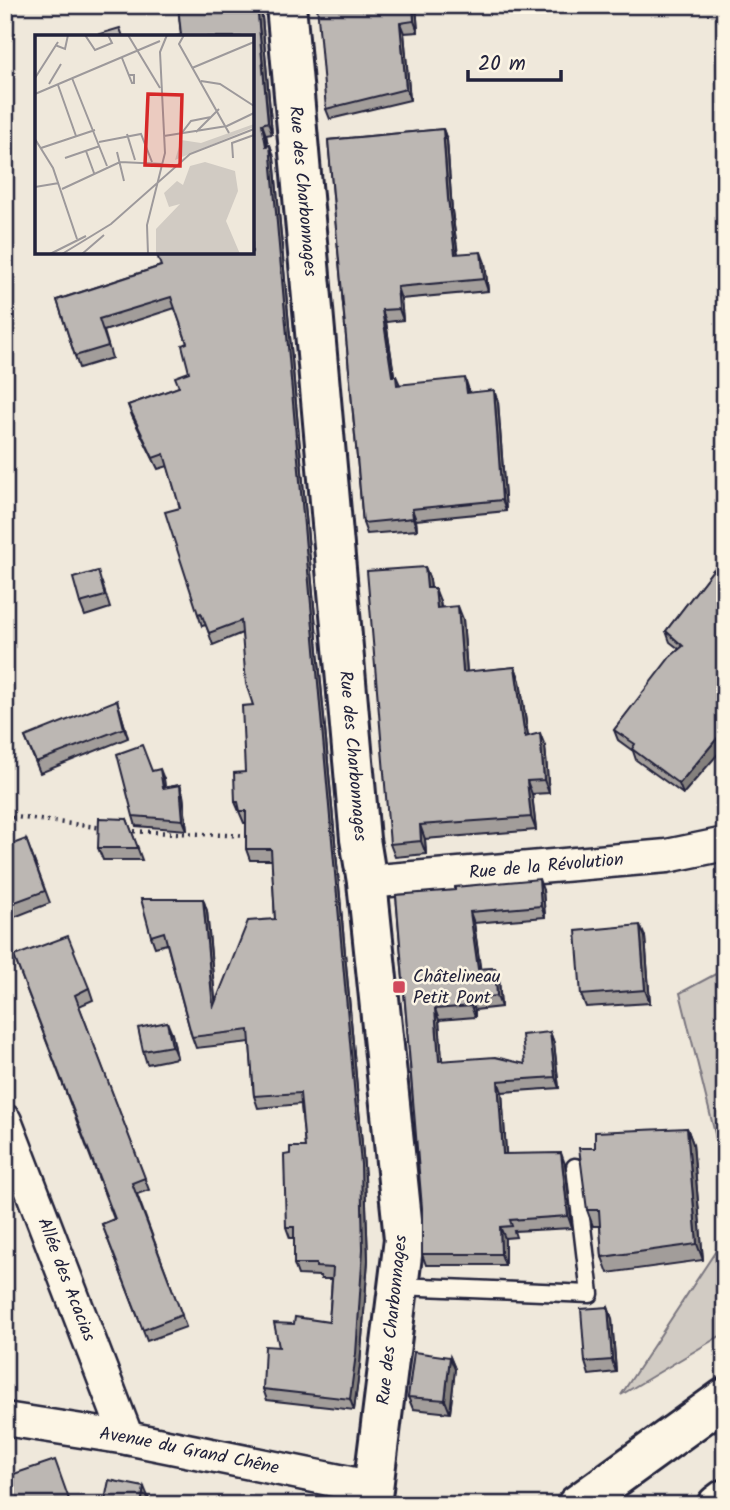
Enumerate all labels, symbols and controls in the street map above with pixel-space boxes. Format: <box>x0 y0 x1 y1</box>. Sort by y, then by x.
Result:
inset map <box>35 35 254 254</box>
scale bar <box>468 38 560 82</box>
text: 20 m <box>478 48 526 81</box>
street label: Rue des Charbonnages <box>281 105 325 278</box>
street label: Rue des Charbonnages <box>331 670 375 843</box>
street label: Rue de la Révolution <box>468 845 625 888</box>
place label: Châtelineau Petit Pont <box>413 963 501 1013</box>
marker: Châtelineau Petit Pont <box>391 979 407 995</box>
street label: Allée des Acacias <box>29 1213 103 1346</box>
street label: Rue des Charbonnages <box>370 1233 416 1406</box>
street label: Avenue du Grand Chêne <box>97 1419 282 1483</box>

